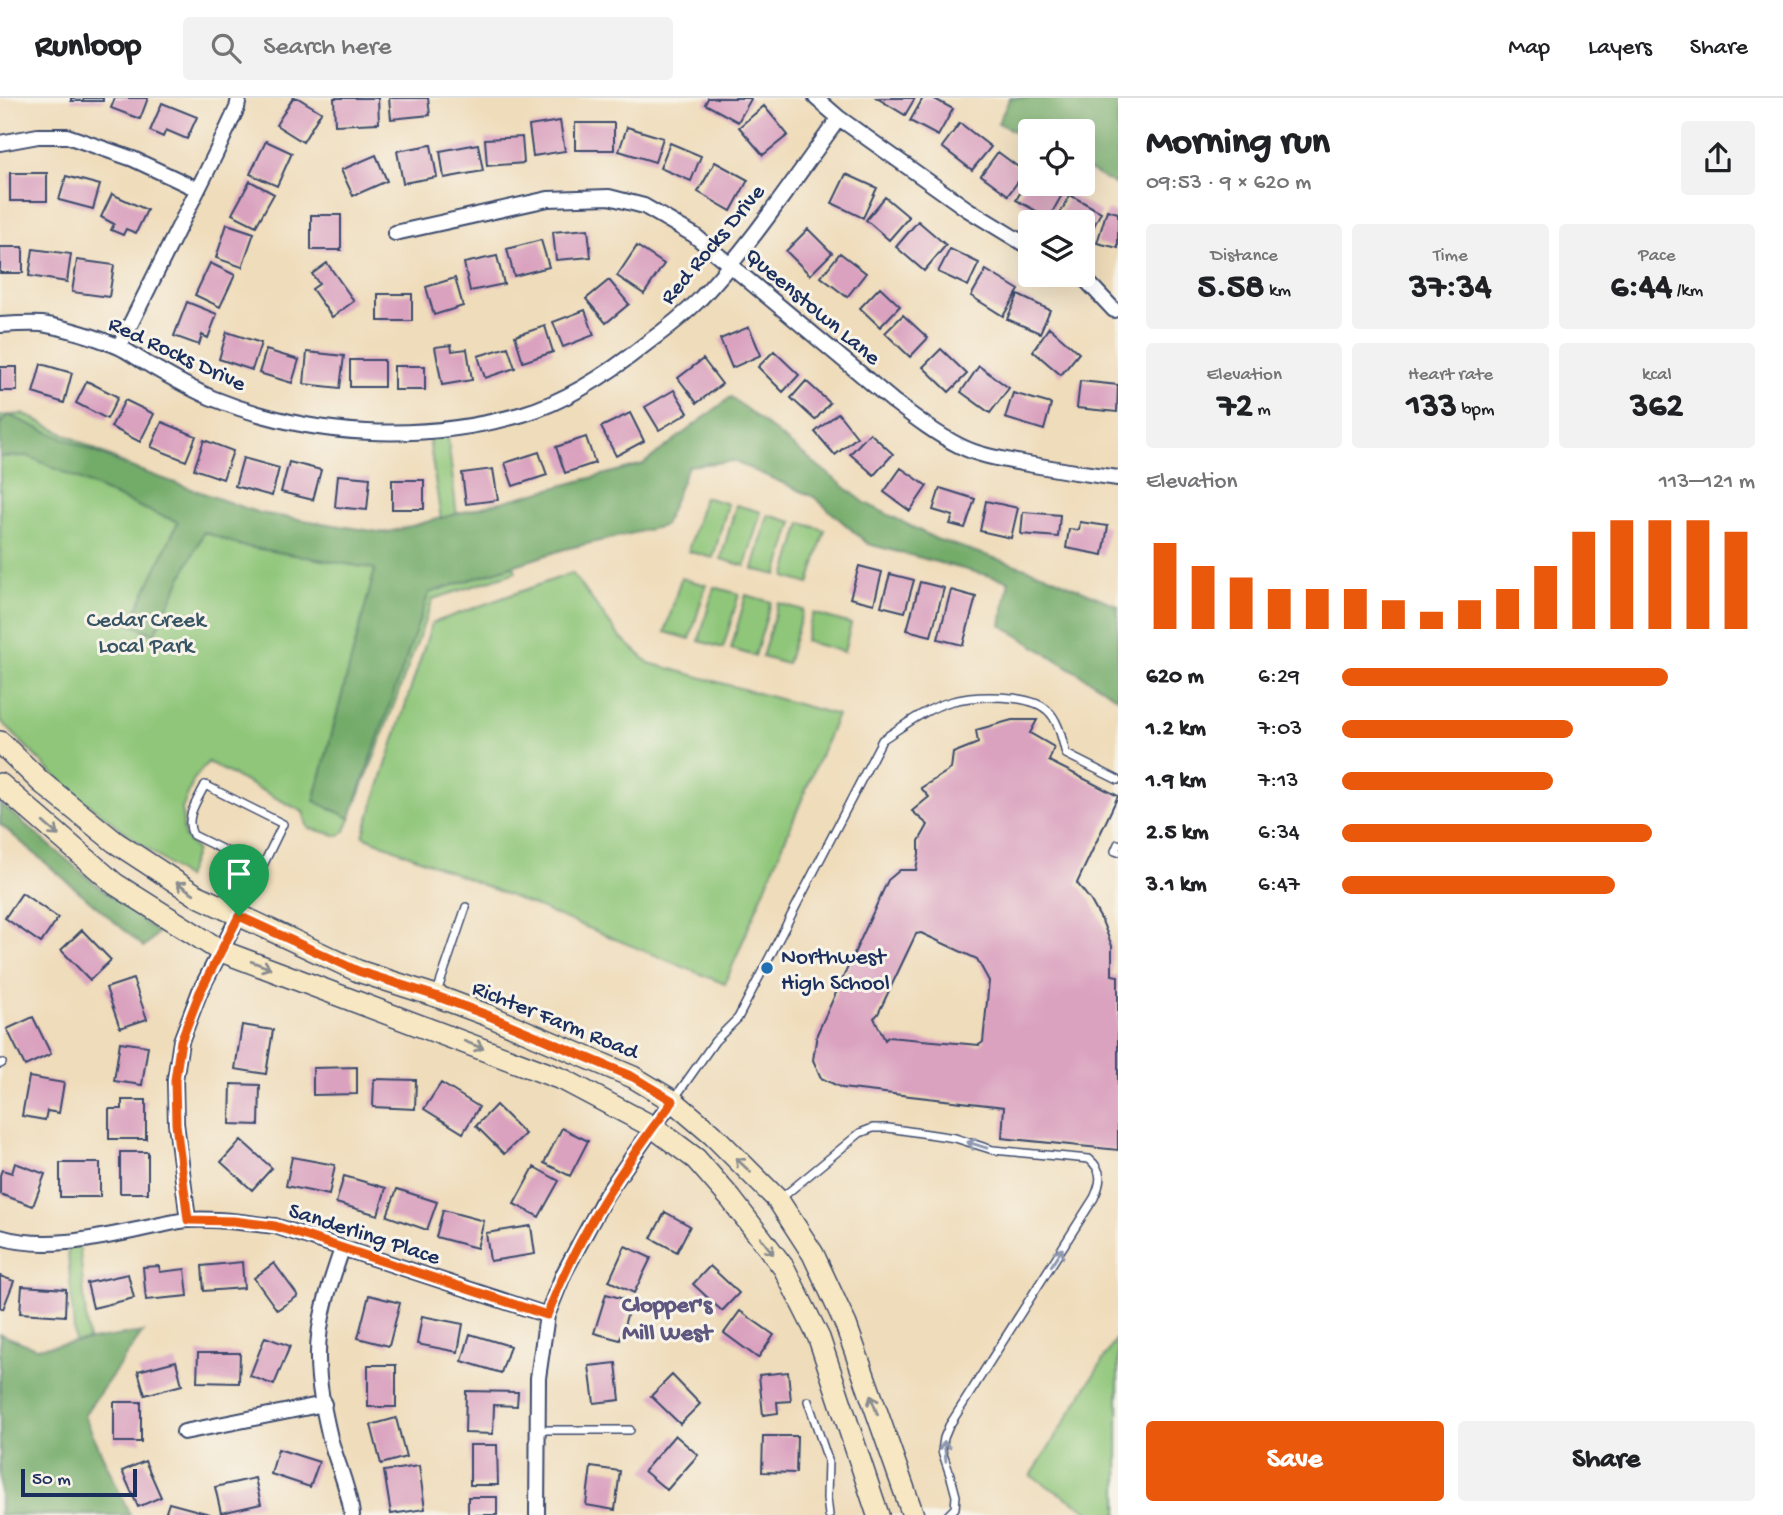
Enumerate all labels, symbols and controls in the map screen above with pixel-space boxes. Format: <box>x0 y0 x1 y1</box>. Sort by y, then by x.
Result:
search box <box>183 17 673 80</box>
text: Runloop <box>35 29 141 67</box>
icon: search <box>207 29 245 67</box>
text: Search here <box>263 33 391 64</box>
text: Map <box>1508 34 1550 63</box>
text: Layers <box>1588 34 1652 63</box>
text: Share <box>1690 34 1748 63</box>
map controls <box>1018 119 1095 287</box>
button: locate <box>1018 119 1095 196</box>
button: share <box>1681 121 1755 195</box>
text: Morning run <box>1146 122 1330 166</box>
text: 09:53 · 9 × 620 m <box>1146 170 1311 197</box>
street label: Red Rocks Drive <box>655 179 773 311</box>
button: layers <box>1018 210 1095 287</box>
street label: Queenstown Lane <box>738 243 886 373</box>
text: Distance <box>1211 245 1278 268</box>
text: Time <box>1433 245 1468 268</box>
text: Pace <box>1638 245 1675 268</box>
text: 5.58 <box>1197 268 1264 309</box>
text: 37:34 <box>1409 268 1492 309</box>
text: 6:44 <box>1610 268 1672 309</box>
text: km <box>1264 280 1291 303</box>
text: /km <box>1672 280 1703 303</box>
street label: Red Rocks Drive <box>103 311 251 399</box>
text: Elevation <box>1206 364 1282 387</box>
text: Heart rate <box>1408 364 1493 387</box>
text: kcal <box>1642 364 1672 387</box>
text: 72 <box>1217 387 1253 428</box>
text: 133 <box>1407 387 1457 428</box>
text: 362 <box>1630 387 1683 428</box>
text: m <box>1253 399 1271 422</box>
text: bpm <box>1457 399 1494 422</box>
text: Elevation <box>1146 469 1237 496</box>
text: 113–121 m <box>1659 469 1755 496</box>
park label: Cedar Creek Local Park <box>87 608 208 661</box>
text: 620 m <box>1146 664 1204 691</box>
text: 6:29 <box>1258 664 1300 691</box>
text: 1.2 km <box>1146 716 1206 743</box>
text: 7:03 <box>1258 716 1302 743</box>
text: 1.9 km <box>1146 768 1206 795</box>
text: 7:13 <box>1258 768 1298 795</box>
text: 2.5 km <box>1146 820 1209 847</box>
text: 6:34 <box>1258 820 1300 847</box>
one-way arrow <box>42 821 60 837</box>
pin <box>209 844 269 916</box>
icon: arrive <box>220 855 258 893</box>
text: 3.1 km <box>1146 872 1206 899</box>
text: 6:47 <box>1258 872 1300 899</box>
one-way arrow <box>175 880 195 894</box>
place label: Northwest High School <box>781 945 890 998</box>
one-way arrow <box>249 960 271 973</box>
marker: Northwest High School <box>759 960 775 976</box>
street label: Richter Farm Road <box>468 976 643 1067</box>
one-way arrow <box>462 1040 484 1053</box>
one-way arrow <box>966 1137 988 1150</box>
one-way arrow <box>735 1156 752 1173</box>
street label: Sanderling Place <box>285 1198 444 1273</box>
one-way arrow <box>760 1236 774 1255</box>
one-way arrow <box>1050 1248 1064 1267</box>
district label: Clopper's Mill West <box>622 1292 714 1349</box>
one-way arrow <box>867 1394 879 1416</box>
button: Save <box>1146 1421 1444 1501</box>
button: Share <box>1458 1421 1755 1501</box>
one-way arrow <box>938 1440 951 1463</box>
scale bar <box>21 1466 136 1498</box>
text: 50 m <box>32 1469 71 1492</box>

